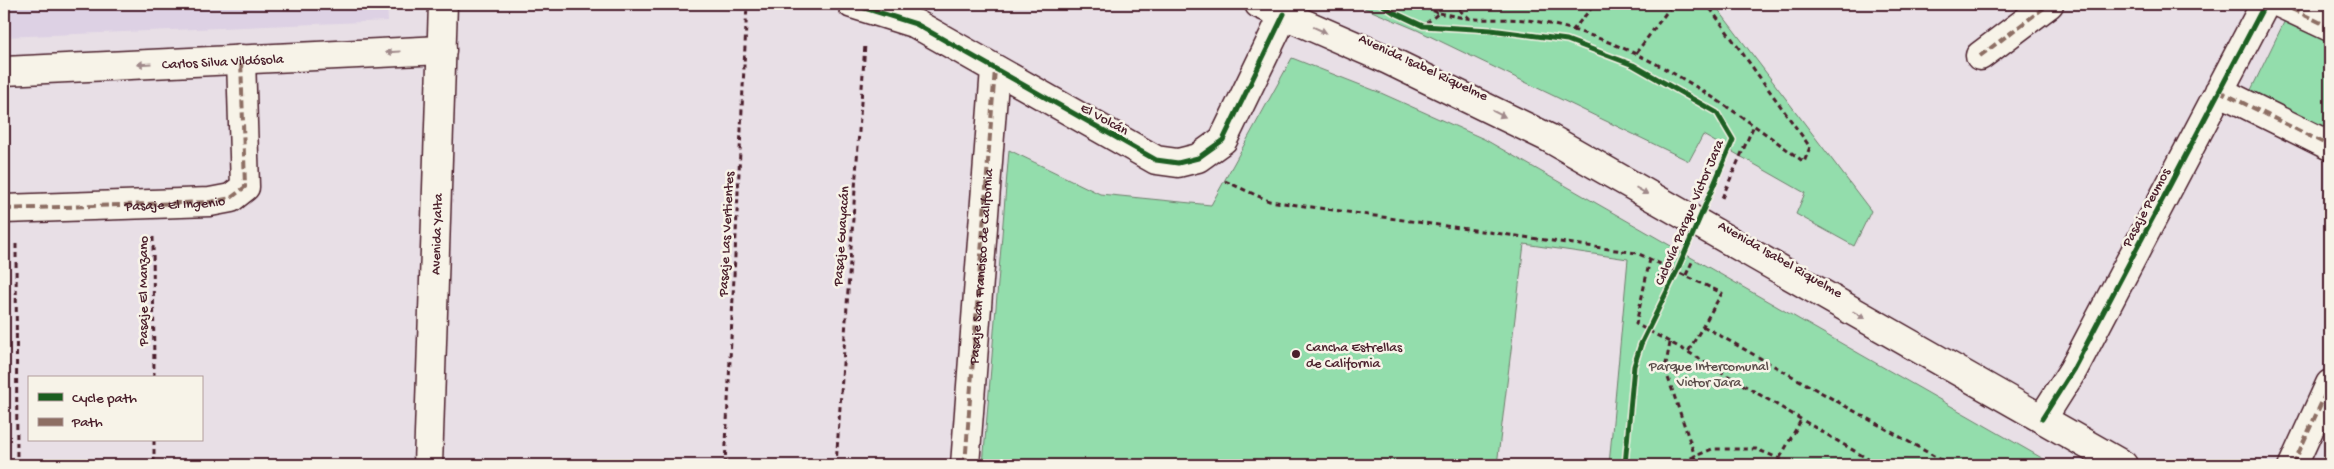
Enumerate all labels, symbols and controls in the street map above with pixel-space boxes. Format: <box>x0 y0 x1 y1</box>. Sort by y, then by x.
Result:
one-way arrow <box>1313 26 1327 34</box>
street label: Avenida Isabel Riquelme <box>1356 31 1491 106</box>
one-way arrow <box>385 48 401 56</box>
street label: Carlos Silva Vildósola <box>162 52 285 74</box>
one-way arrow <box>135 60 151 68</box>
street label: El Volcán <box>1077 100 1131 140</box>
one-way arrow <box>1492 110 1506 118</box>
street label: Ciclovía Parque Víctor Jara <box>1652 136 1729 288</box>
street label: Pasaje Peumos <box>2119 165 2176 251</box>
street label: Pasaje San Francisco de California <box>967 167 999 366</box>
street label: Pasaje Las Vertientes <box>716 170 739 298</box>
street label: Pasaje Guayacán <box>830 185 854 288</box>
one-way arrow <box>1635 187 1648 196</box>
street label: Avenida Yalta <box>428 192 448 275</box>
street label: Pasaje El Ingenio <box>123 193 227 216</box>
street label: Avenida Isabel Riquelme <box>1715 218 1846 303</box>
street label: Pasaje El Manzano <box>136 236 153 347</box>
one-way arrow <box>1851 311 1866 319</box>
place label: Cancha Estrellas de California <box>1306 340 1403 373</box>
marker: Cancha Estrellas de California <box>1290 348 1302 360</box>
park label: Parque Intercomunal Victor Jara <box>1648 359 1769 392</box>
legend <box>28 376 202 442</box>
text: Cycle path <box>72 390 137 408</box>
text: Path <box>71 414 103 432</box>

